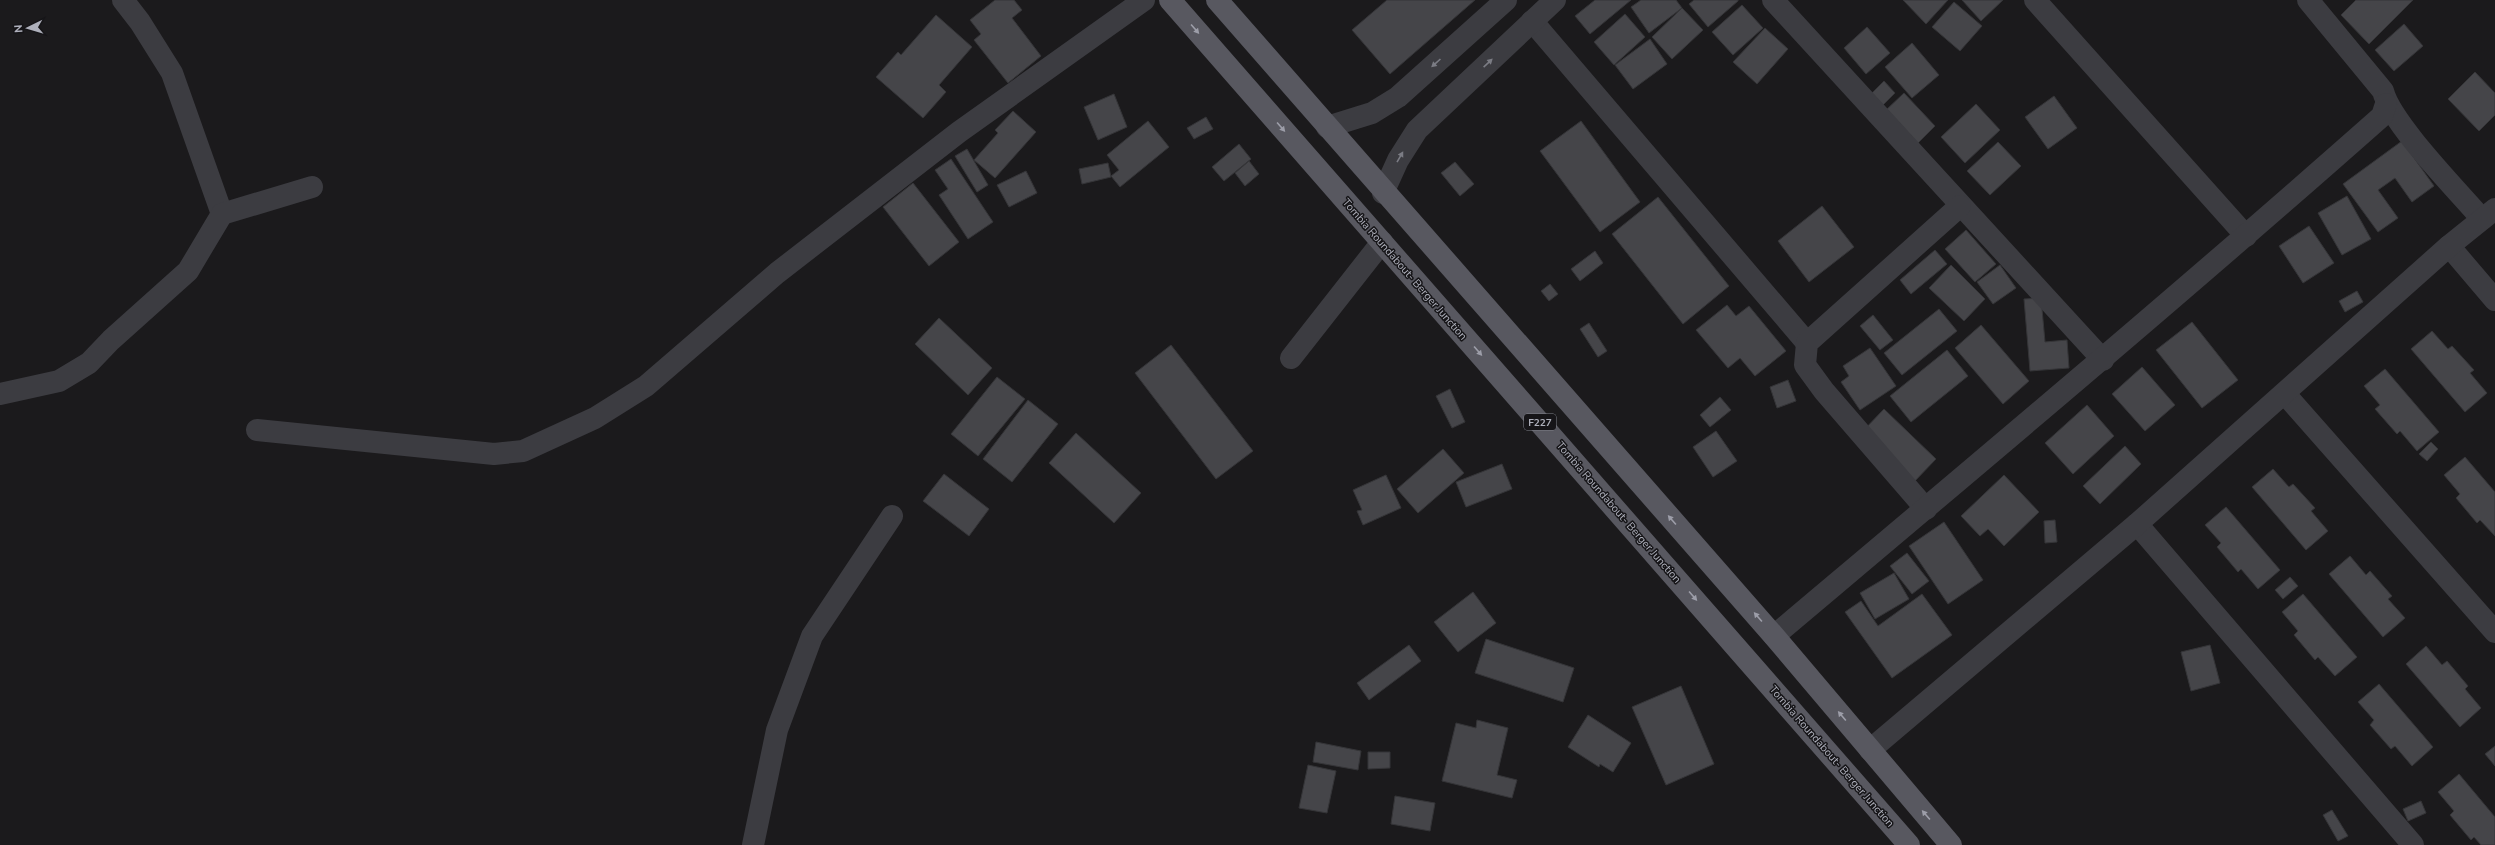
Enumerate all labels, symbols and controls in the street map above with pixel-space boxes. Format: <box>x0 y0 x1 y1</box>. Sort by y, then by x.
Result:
north arrow <box>8 8 48 48</box>
text: N <box>11 24 26 34</box>
one-way arrow <box>1191 24 1200 35</box>
one-way arrow <box>1483 58 1493 67</box>
one-way arrow <box>1430 59 1441 68</box>
one-way arrow <box>1276 122 1286 132</box>
one-way arrow <box>1396 151 1403 163</box>
street label: Tombia Roundabout- Berger Junction <box>1339 195 1470 343</box>
one-way arrow <box>1473 346 1482 356</box>
road number: F227 <box>1524 414 1556 430</box>
street label: Tombia Roundabout- Berger Junction <box>1553 438 1684 586</box>
one-way arrow <box>1667 514 1676 525</box>
one-way arrow <box>1688 591 1697 601</box>
one-way arrow <box>1753 612 1762 622</box>
street label: Tombia Roundabout- Berger Junction <box>1766 682 1897 830</box>
one-way arrow <box>1837 711 1846 722</box>
one-way arrow <box>1921 810 1930 821</box>

